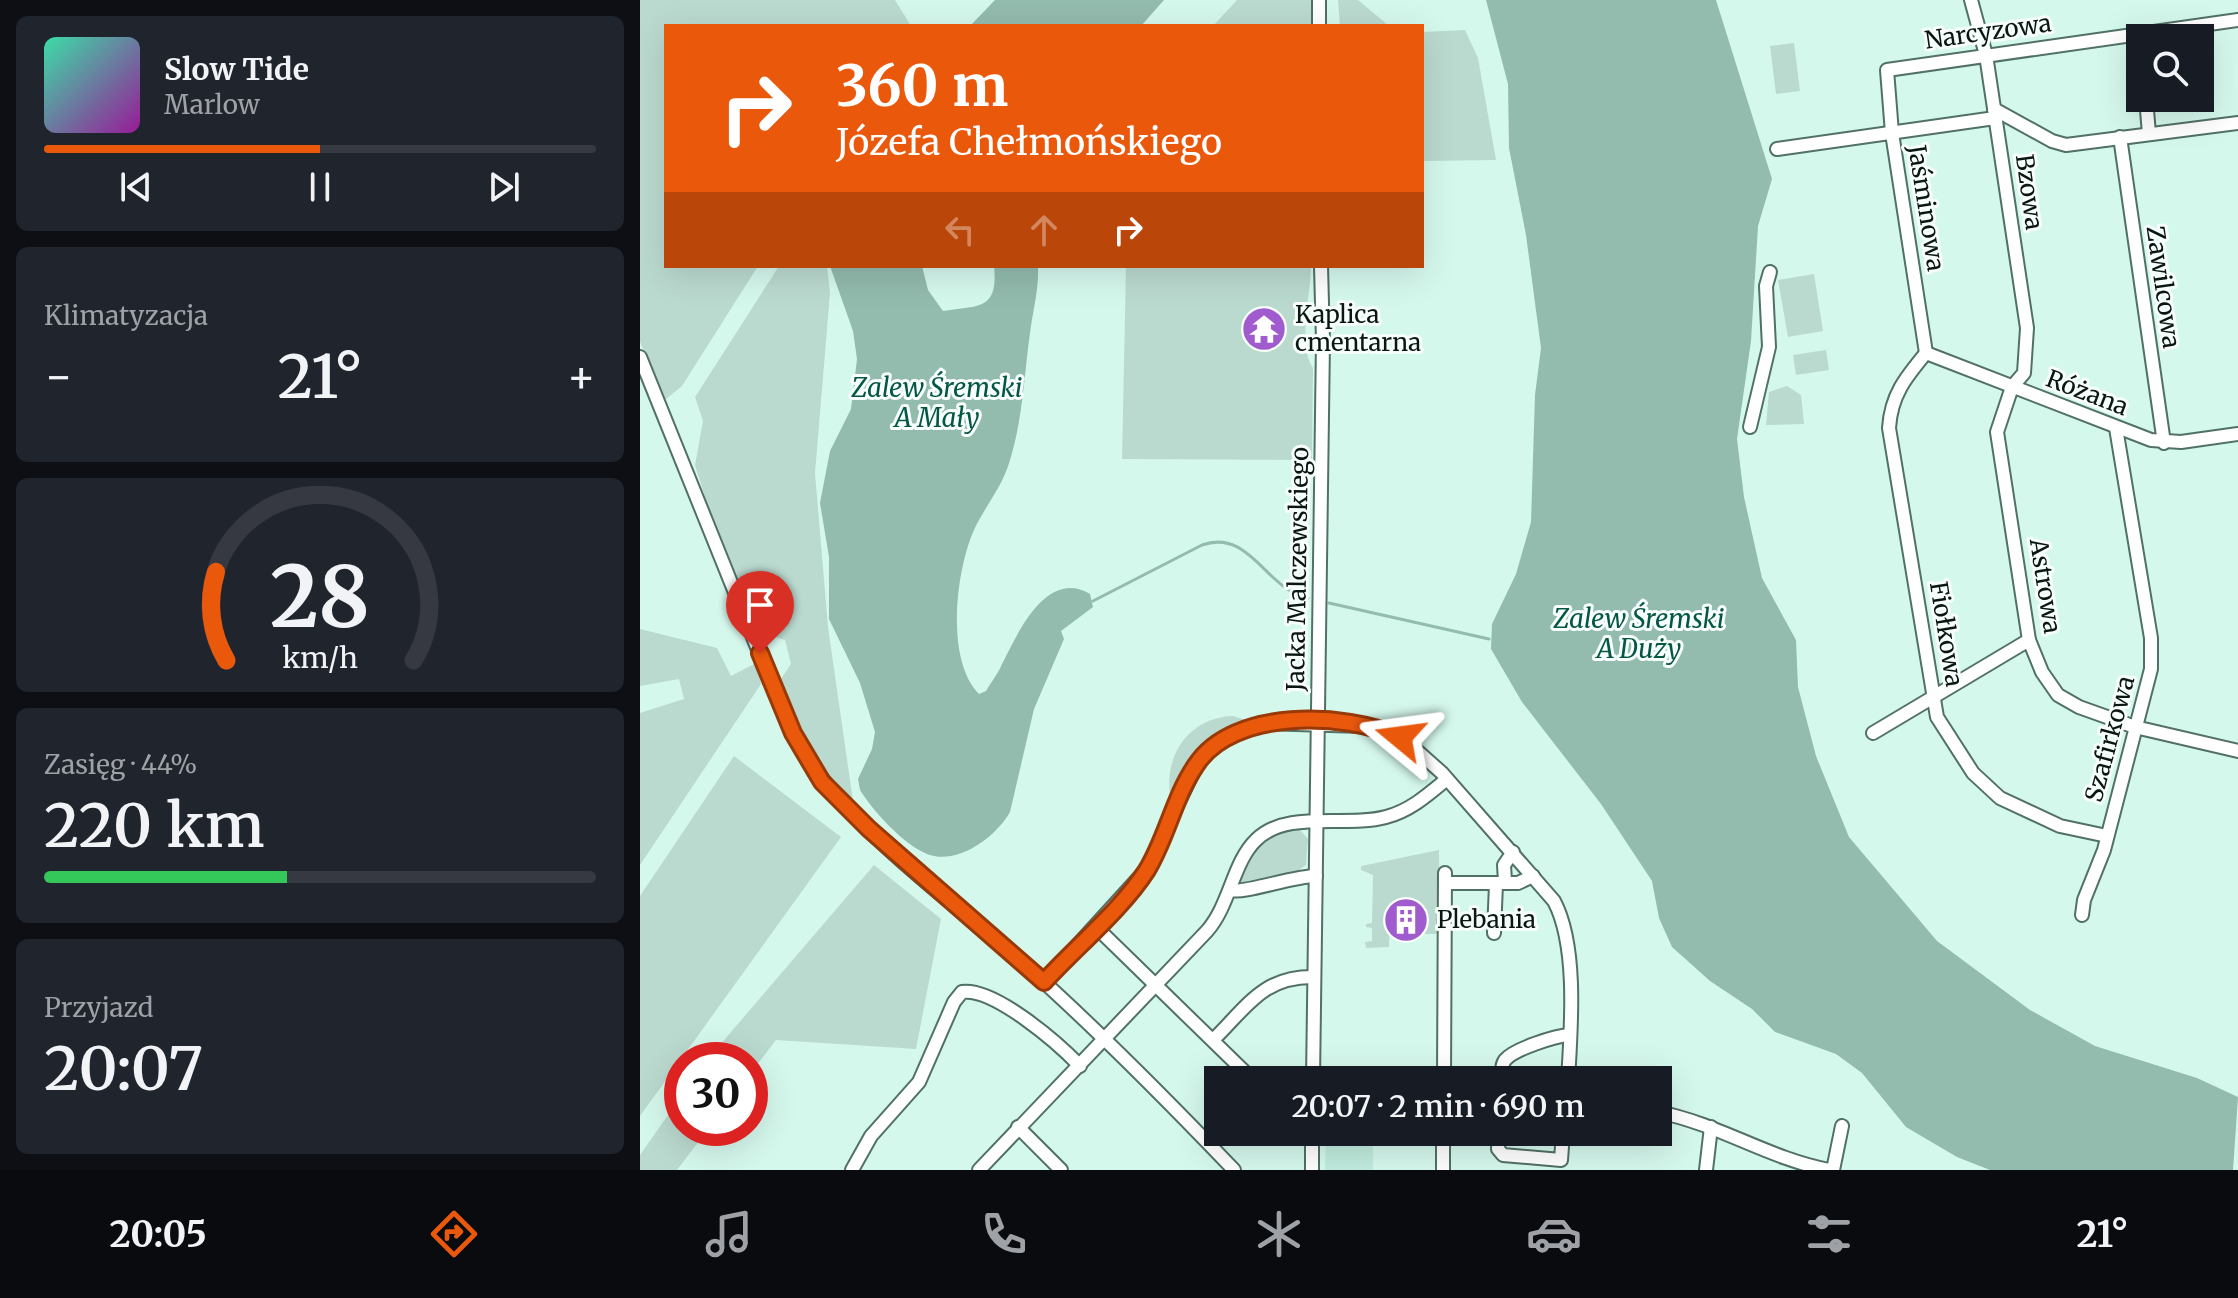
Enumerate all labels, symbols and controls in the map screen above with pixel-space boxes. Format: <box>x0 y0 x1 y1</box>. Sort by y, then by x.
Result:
street label: Narcyzowa <box>1923 7 2053 56</box>
map controls <box>2126 24 2214 112</box>
button: search <box>2126 24 2214 112</box>
text: Slow Tide <box>164 50 309 88</box>
text: 360 m <box>836 51 1008 121</box>
icon: right <box>704 56 808 160</box>
text: Marlow <box>164 88 260 121</box>
text: Józefa Chełmońskiego <box>836 120 1222 165</box>
street label: Jaśminowa <box>1901 142 1952 273</box>
street label: Bzowa <box>2009 152 2050 232</box>
icon: previous <box>114 165 158 209</box>
icon: pause <box>298 165 342 209</box>
icon: next <box>482 165 526 209</box>
icon: left <box>938 208 982 252</box>
icon: ahead <box>1022 208 1066 252</box>
icon: right <box>1106 208 1150 252</box>
street label: Zawilcowa <box>2140 224 2187 350</box>
text: Klimatyzacja <box>44 299 208 332</box>
place label: Kaplica cmentarna <box>1295 299 1421 358</box>
temple icon: Kaplica cmentarna <box>1240 305 1288 353</box>
text: 21° <box>277 339 363 414</box>
text: − <box>44 349 73 404</box>
text: + <box>567 349 596 404</box>
street label: Różana <box>2042 363 2133 422</box>
water label: Zalew Śremski A Mały <box>850 370 1023 434</box>
street label: Jacka Malczewskiego <box>1280 446 1315 693</box>
street label: Astrowa <box>2023 535 2068 636</box>
text: 28 <box>270 545 370 650</box>
pin <box>726 571 794 653</box>
street label: Fiołkowa <box>1923 579 1970 689</box>
icon: arrive <box>738 583 782 627</box>
water label: Zalew Śremski A Duży <box>1552 601 1725 665</box>
text: km/h <box>282 640 358 676</box>
street label: Szafirkowa <box>2078 672 2141 805</box>
position arrow <box>1358 695 1442 779</box>
text: Zasięg · 44% <box>44 748 197 781</box>
text: 220 km <box>44 788 265 863</box>
building icon: Plebania <box>1382 896 1430 944</box>
place label: Plebania <box>1437 904 1536 935</box>
text: Przyjazd <box>44 991 153 1024</box>
text: 20:07 <box>44 1031 203 1106</box>
speed limit sign: 30 <box>664 1042 768 1146</box>
text: 20:07 · 2 min · 690 m <box>1291 1087 1585 1125</box>
icon: directions <box>426 1206 482 1262</box>
icon: music <box>701 1206 757 1262</box>
icon: phone <box>976 1206 1032 1262</box>
icon: climate <box>1251 1206 1307 1262</box>
icon: car <box>1526 1206 1582 1262</box>
icon: filters <box>1801 1206 1857 1262</box>
text: 20:05 <box>110 1212 207 1257</box>
text: 21° <box>2076 1212 2128 1257</box>

